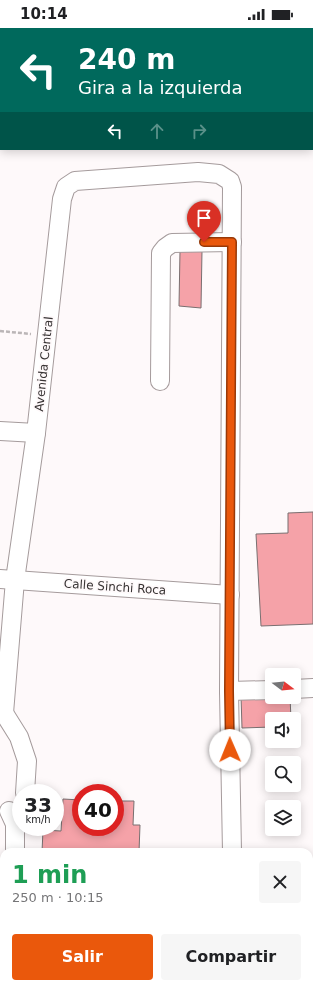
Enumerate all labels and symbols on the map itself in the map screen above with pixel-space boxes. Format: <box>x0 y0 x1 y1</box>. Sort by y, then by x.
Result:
pin <box>187 201 221 242</box>
street label: Avenida Central <box>32 316 56 412</box>
street label: Calle Sinchi Roca <box>63 576 167 598</box>
north arrow <box>265 668 301 704</box>
position arrow <box>209 729 251 771</box>
speed limit sign: 40 <box>72 784 124 836</box>

